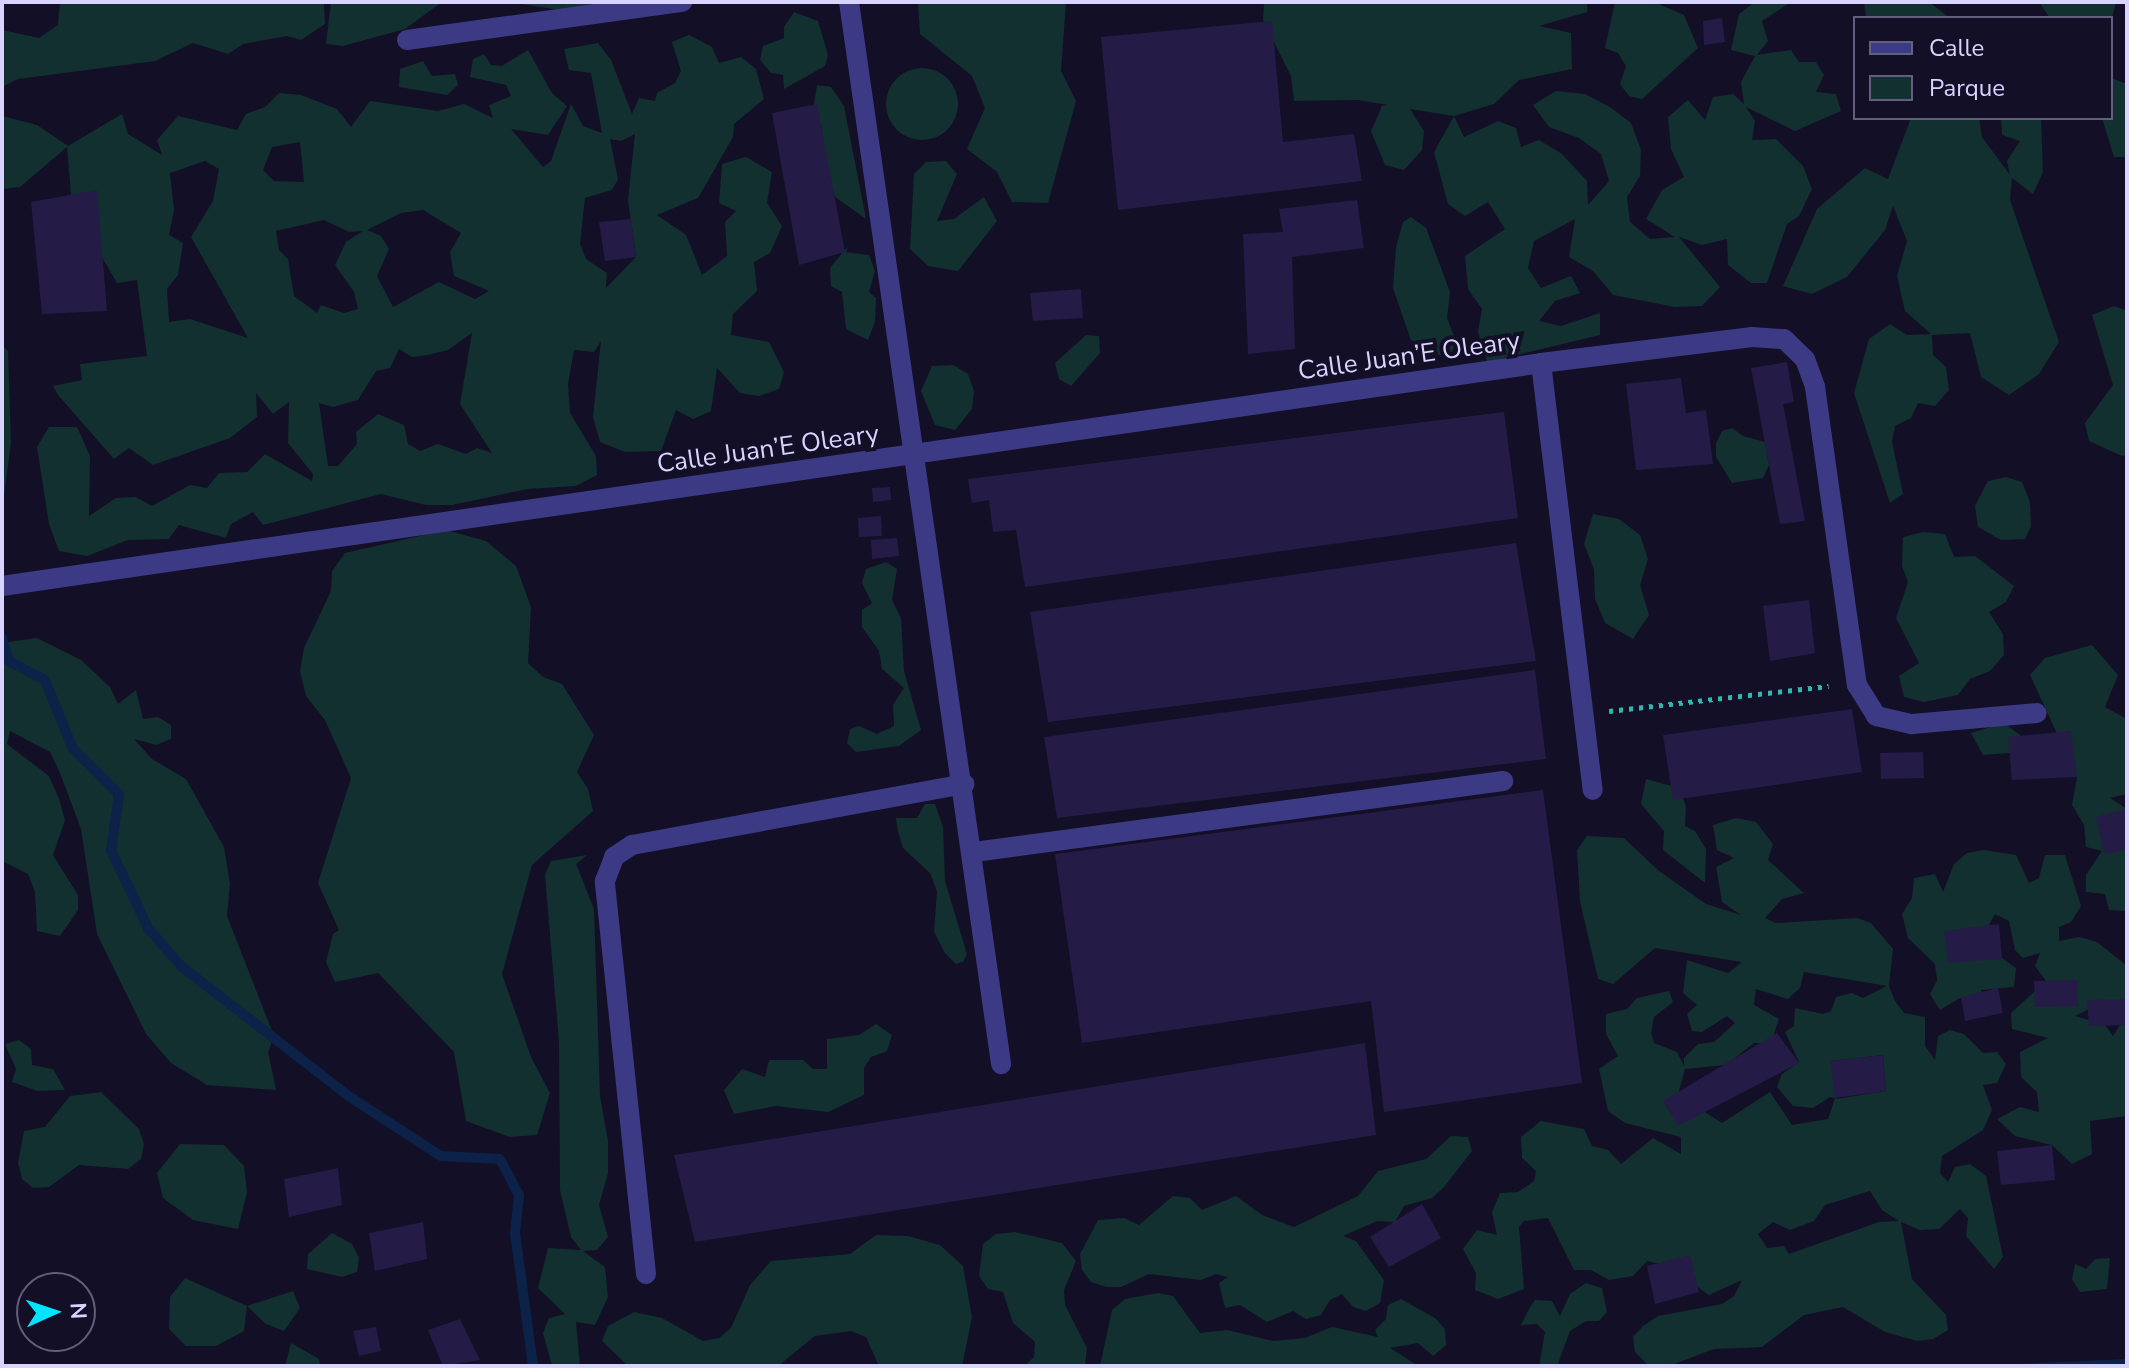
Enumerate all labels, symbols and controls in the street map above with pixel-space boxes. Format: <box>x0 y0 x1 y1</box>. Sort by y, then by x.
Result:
legend <box>1853 16 2113 120</box>
text: Calle <box>1929 32 1984 64</box>
text: Parque <box>1929 72 2005 104</box>
street label: Calle Juan’E Oleary <box>1296 325 1522 387</box>
street label: Calle Juan’E Oleary <box>655 418 881 480</box>
north arrow <box>16 1272 96 1352</box>
text: N <box>63 1302 93 1320</box>

